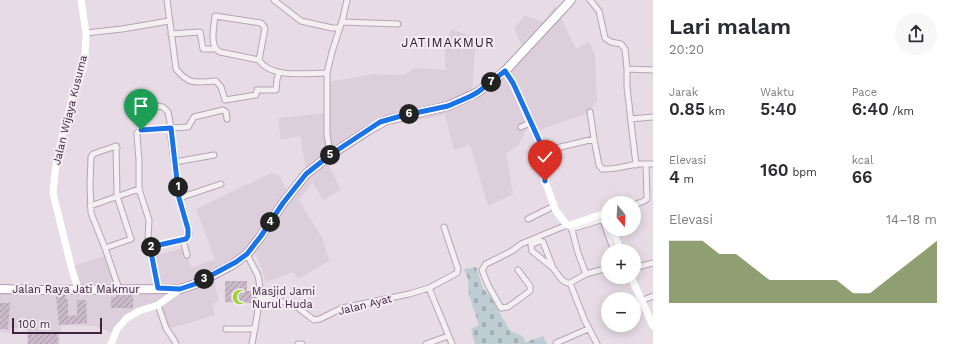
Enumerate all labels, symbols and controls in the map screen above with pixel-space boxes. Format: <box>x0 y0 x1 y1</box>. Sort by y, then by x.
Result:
button: share <box>895 13 937 55</box>
text: Lari malam <box>669 14 791 39</box>
district label: JATIMAKMUR <box>401 35 495 50</box>
text: 20:20 <box>669 42 704 57</box>
street label: Jalan Wijaya Kusuma <box>50 54 90 166</box>
pin: 7 <box>481 72 501 92</box>
text: 7 <box>488 75 494 88</box>
text: Jarak <box>669 86 698 99</box>
text: Waktu <box>760 86 794 99</box>
text: Pace <box>852 86 877 99</box>
pin <box>124 89 158 130</box>
icon: arrive <box>130 95 152 117</box>
text: 0.85 <box>669 99 705 119</box>
text: 5:40 <box>760 99 797 119</box>
text: 6:40 <box>852 99 889 119</box>
pin: 6 <box>399 104 419 124</box>
text: km <box>705 105 725 118</box>
text: /km <box>889 105 914 118</box>
text: 6 <box>406 107 412 120</box>
pin <box>528 140 562 181</box>
pin: 5 <box>320 145 340 165</box>
icon: check <box>534 146 556 168</box>
text: 5 <box>327 148 333 161</box>
text: Elevasi <box>669 154 706 167</box>
text: kcal <box>852 154 873 167</box>
text: 160 <box>760 160 789 180</box>
text: bpm <box>789 166 817 179</box>
text: 4 <box>669 167 680 187</box>
text: 66 <box>852 167 873 187</box>
text: m <box>680 173 694 186</box>
pin: 1 <box>168 177 188 197</box>
text: 1 <box>176 180 180 193</box>
north arrow <box>601 196 641 236</box>
map controls <box>601 196 641 332</box>
pin: 4 <box>260 212 280 232</box>
text: Elevasi <box>669 212 713 227</box>
text: 14–18 m <box>886 212 937 227</box>
text: 4 <box>266 215 274 228</box>
pin: 2 <box>141 237 161 257</box>
text: 2 <box>148 240 154 253</box>
button: + <box>601 244 641 284</box>
pin: 3 <box>194 269 214 289</box>
text: 3 <box>201 272 207 285</box>
street label: Jalan Raya Jati Makmur <box>12 283 140 296</box>
place label: Masjid Jami Nurul Huda <box>252 285 315 311</box>
mosque icon: Masjid Jami Nurul Huda <box>231 288 249 306</box>
street label: Jalan Ayat <box>337 292 394 318</box>
button: − <box>601 292 641 332</box>
scale bar <box>12 316 102 335</box>
text: 100 m <box>18 318 50 331</box>

